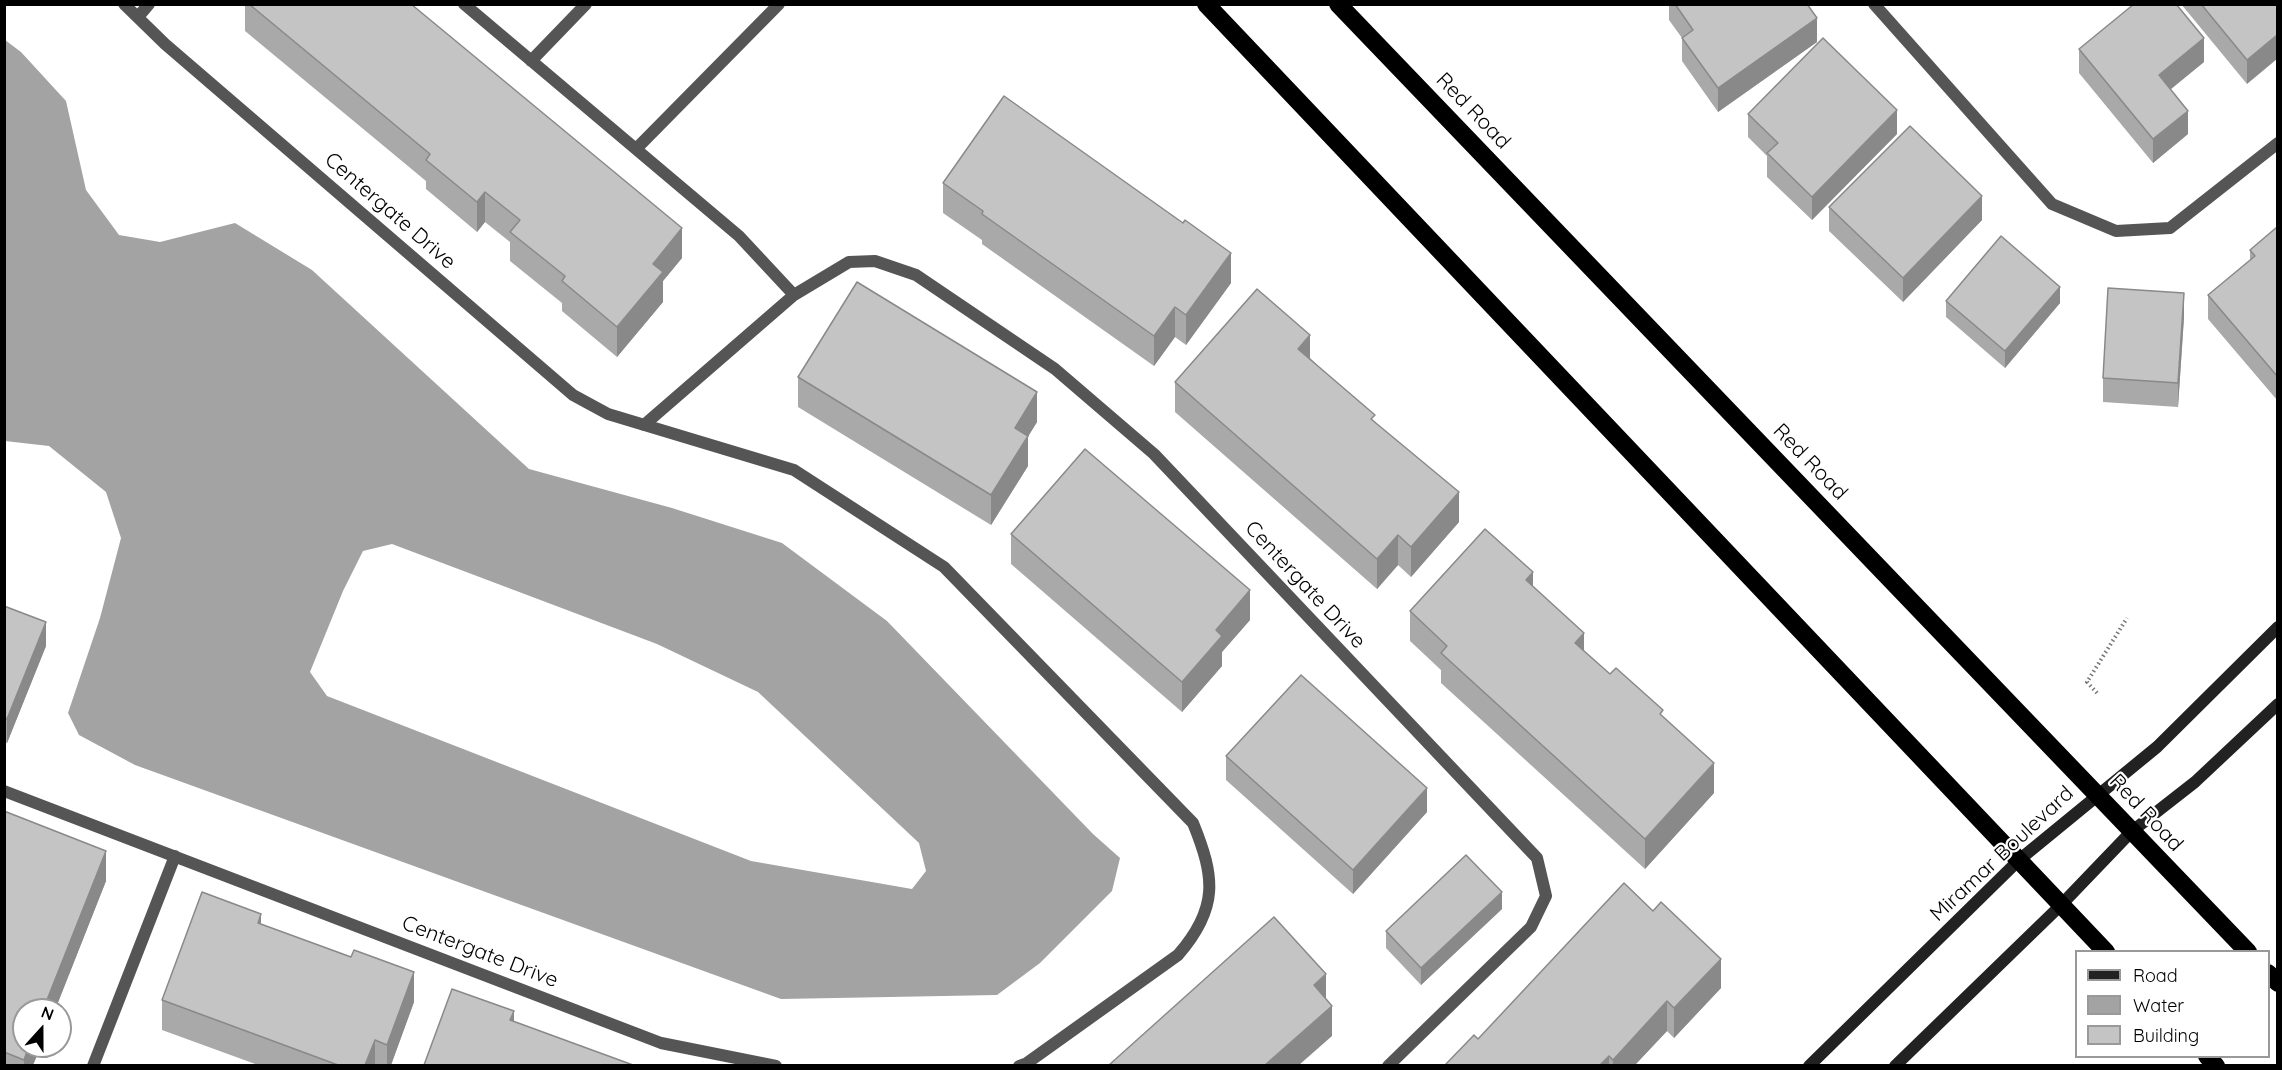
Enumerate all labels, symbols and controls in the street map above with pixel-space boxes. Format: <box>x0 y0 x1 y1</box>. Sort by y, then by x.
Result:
street label: Red Road <box>1430 68 1516 154</box>
street label: Centergate Drive <box>319 147 461 275</box>
street label: Red Road <box>1767 419 1853 505</box>
street label: Centergate Drive <box>1239 516 1371 654</box>
street label: Red Road <box>2104 769 2188 857</box>
street label: Miramar Boulevard <box>1925 781 2079 927</box>
street label: Centergate Drive <box>398 911 562 993</box>
legend <box>2075 950 2270 1058</box>
text: Road <box>2133 964 2178 987</box>
text: Water <box>2133 994 2184 1017</box>
north arrow <box>12 998 72 1058</box>
text: N <box>39 1002 57 1025</box>
text: Building <box>2133 1024 2199 1047</box>

